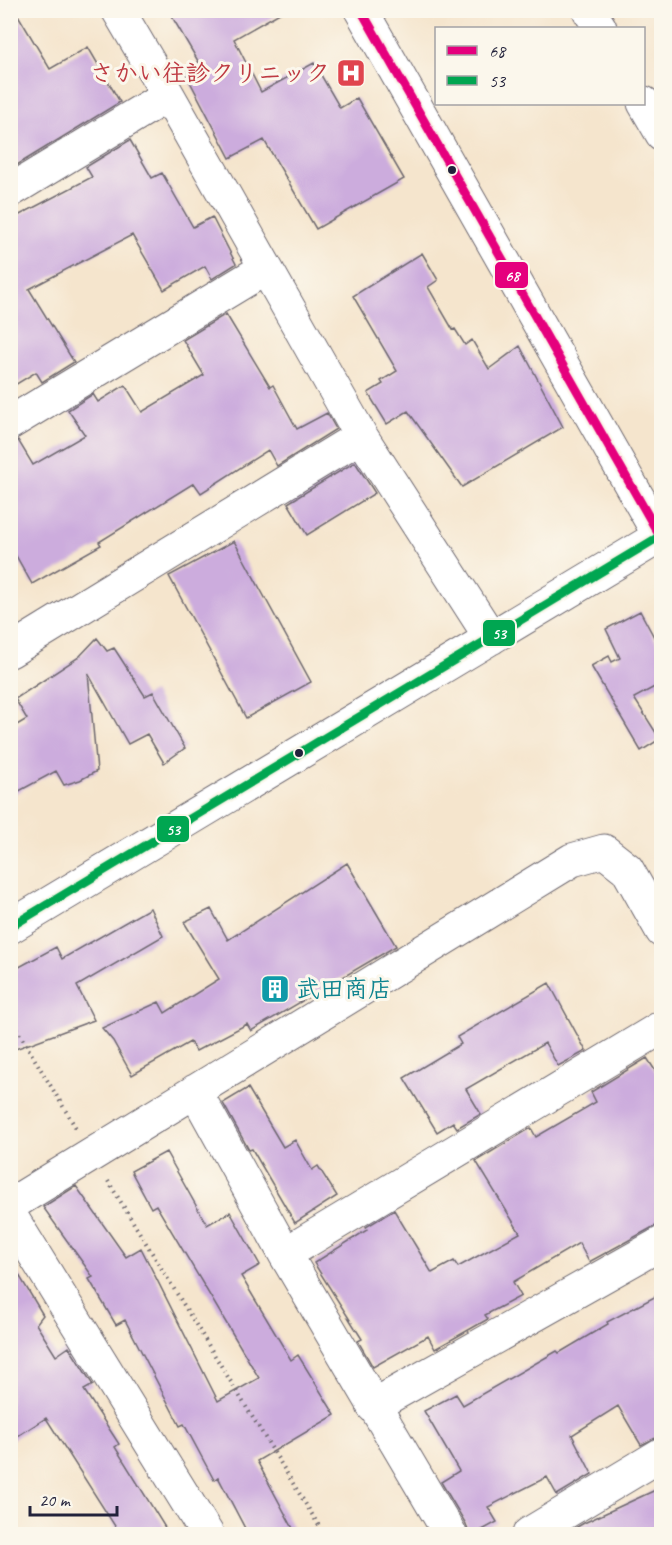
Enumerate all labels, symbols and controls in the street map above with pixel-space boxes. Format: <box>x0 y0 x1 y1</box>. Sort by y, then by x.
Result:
legend <box>435 27 645 105</box>
text: 68 <box>489 40 507 62</box>
hospital icon: さかい往診クリニック <box>335 57 367 89</box>
place label: さかい往診クリニック <box>90 58 330 88</box>
text: 53 <box>489 70 507 92</box>
unlabelled marker <box>446 164 458 176</box>
line badge: 68 <box>494 261 529 289</box>
text: 68 <box>505 266 521 286</box>
line badge: 53 <box>482 619 516 647</box>
text: 53 <box>492 624 508 644</box>
unlabelled marker <box>293 747 305 759</box>
line badge: 53 <box>156 815 190 843</box>
text: 53 <box>166 820 182 840</box>
building icon: 武田商店 <box>259 973 291 1005</box>
place label: 武田商店 <box>296 974 392 1004</box>
scale bar <box>30 1479 117 1517</box>
text: 20 m <box>39 1489 72 1511</box>

